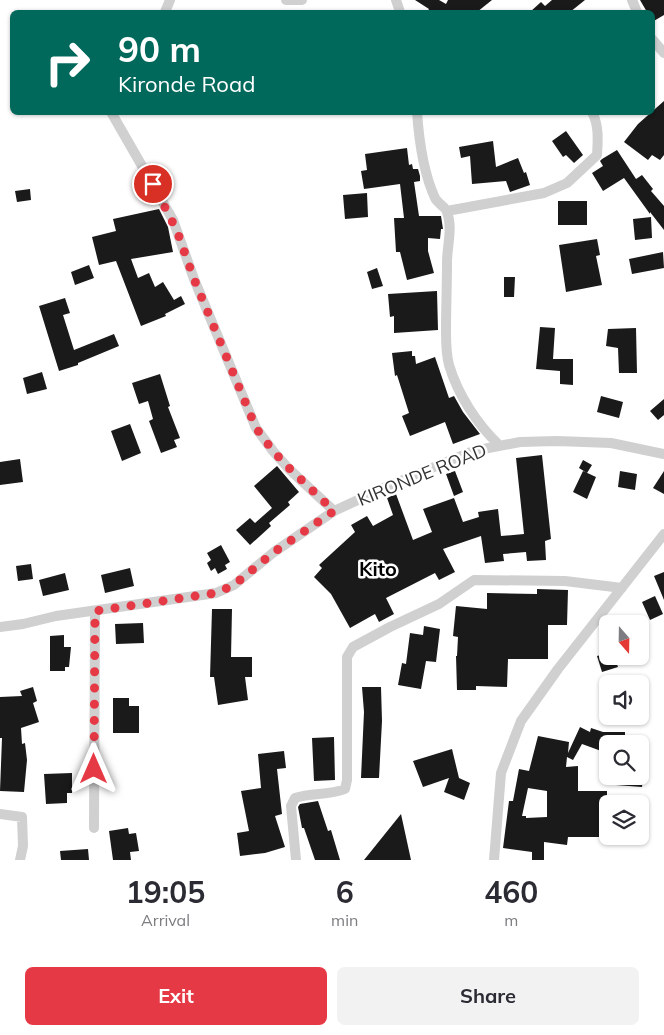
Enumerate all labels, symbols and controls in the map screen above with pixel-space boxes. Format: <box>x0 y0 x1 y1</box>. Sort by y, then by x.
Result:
text: 90 m <box>118 27 201 71</box>
icon: right <box>35 30 100 95</box>
text: Kironde Road <box>118 70 255 98</box>
pin <box>132 163 174 205</box>
icon: arrive <box>139 170 167 198</box>
street label: KIRONDE ROAD <box>354 438 490 511</box>
district label: Kito <box>359 556 397 581</box>
north arrow <box>599 615 649 665</box>
map controls <box>599 615 649 845</box>
button: sound <box>599 675 649 725</box>
button: search <box>599 735 649 785</box>
position arrow <box>67 742 119 794</box>
button: layers <box>599 795 649 845</box>
text: 19:05 <box>126 873 205 911</box>
text: 6 <box>336 873 354 911</box>
text: 460 <box>484 873 538 911</box>
text: Arrival <box>141 910 190 930</box>
text: min <box>331 910 358 930</box>
text: m <box>504 910 518 930</box>
button: Exit <box>25 967 327 1025</box>
button: Share <box>337 967 639 1025</box>

